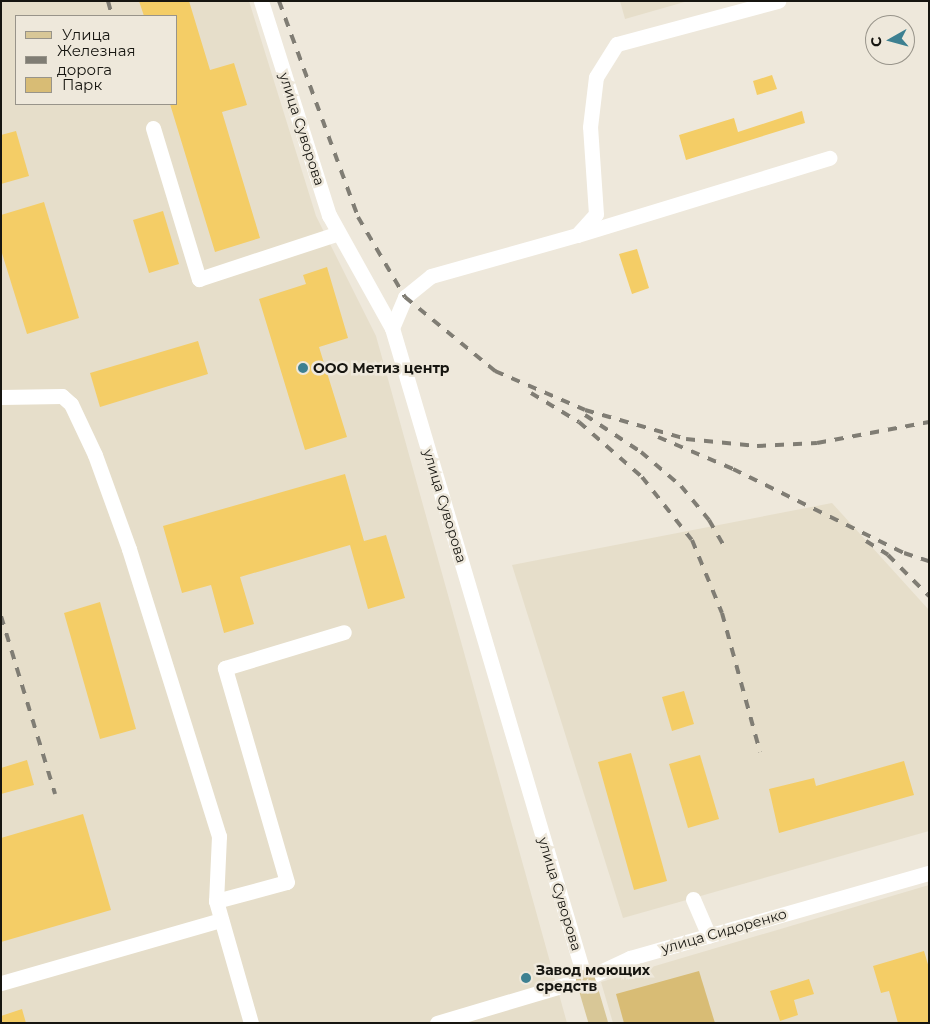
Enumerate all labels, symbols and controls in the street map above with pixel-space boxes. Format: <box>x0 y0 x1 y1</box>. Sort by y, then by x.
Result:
legend <box>15 15 178 105</box>
north arrow <box>865 15 915 65</box>
text: Улица <box>62 25 110 44</box>
text: С <box>867 36 886 48</box>
text: Железная дорога <box>57 41 136 79</box>
street label: улица Суворова <box>276 70 328 188</box>
text: Парк <box>62 75 102 94</box>
place label: ООО Метиз центр <box>313 360 450 376</box>
marker: ООО Метиз центр <box>297 362 309 374</box>
street label: улица Суворова <box>420 447 470 565</box>
street label: улица Суворова <box>535 835 585 953</box>
street label: улица Сидоренко <box>659 905 789 957</box>
place label: Завод моющих средств <box>536 962 650 994</box>
marker: Завод моющих средств <box>520 972 532 984</box>

